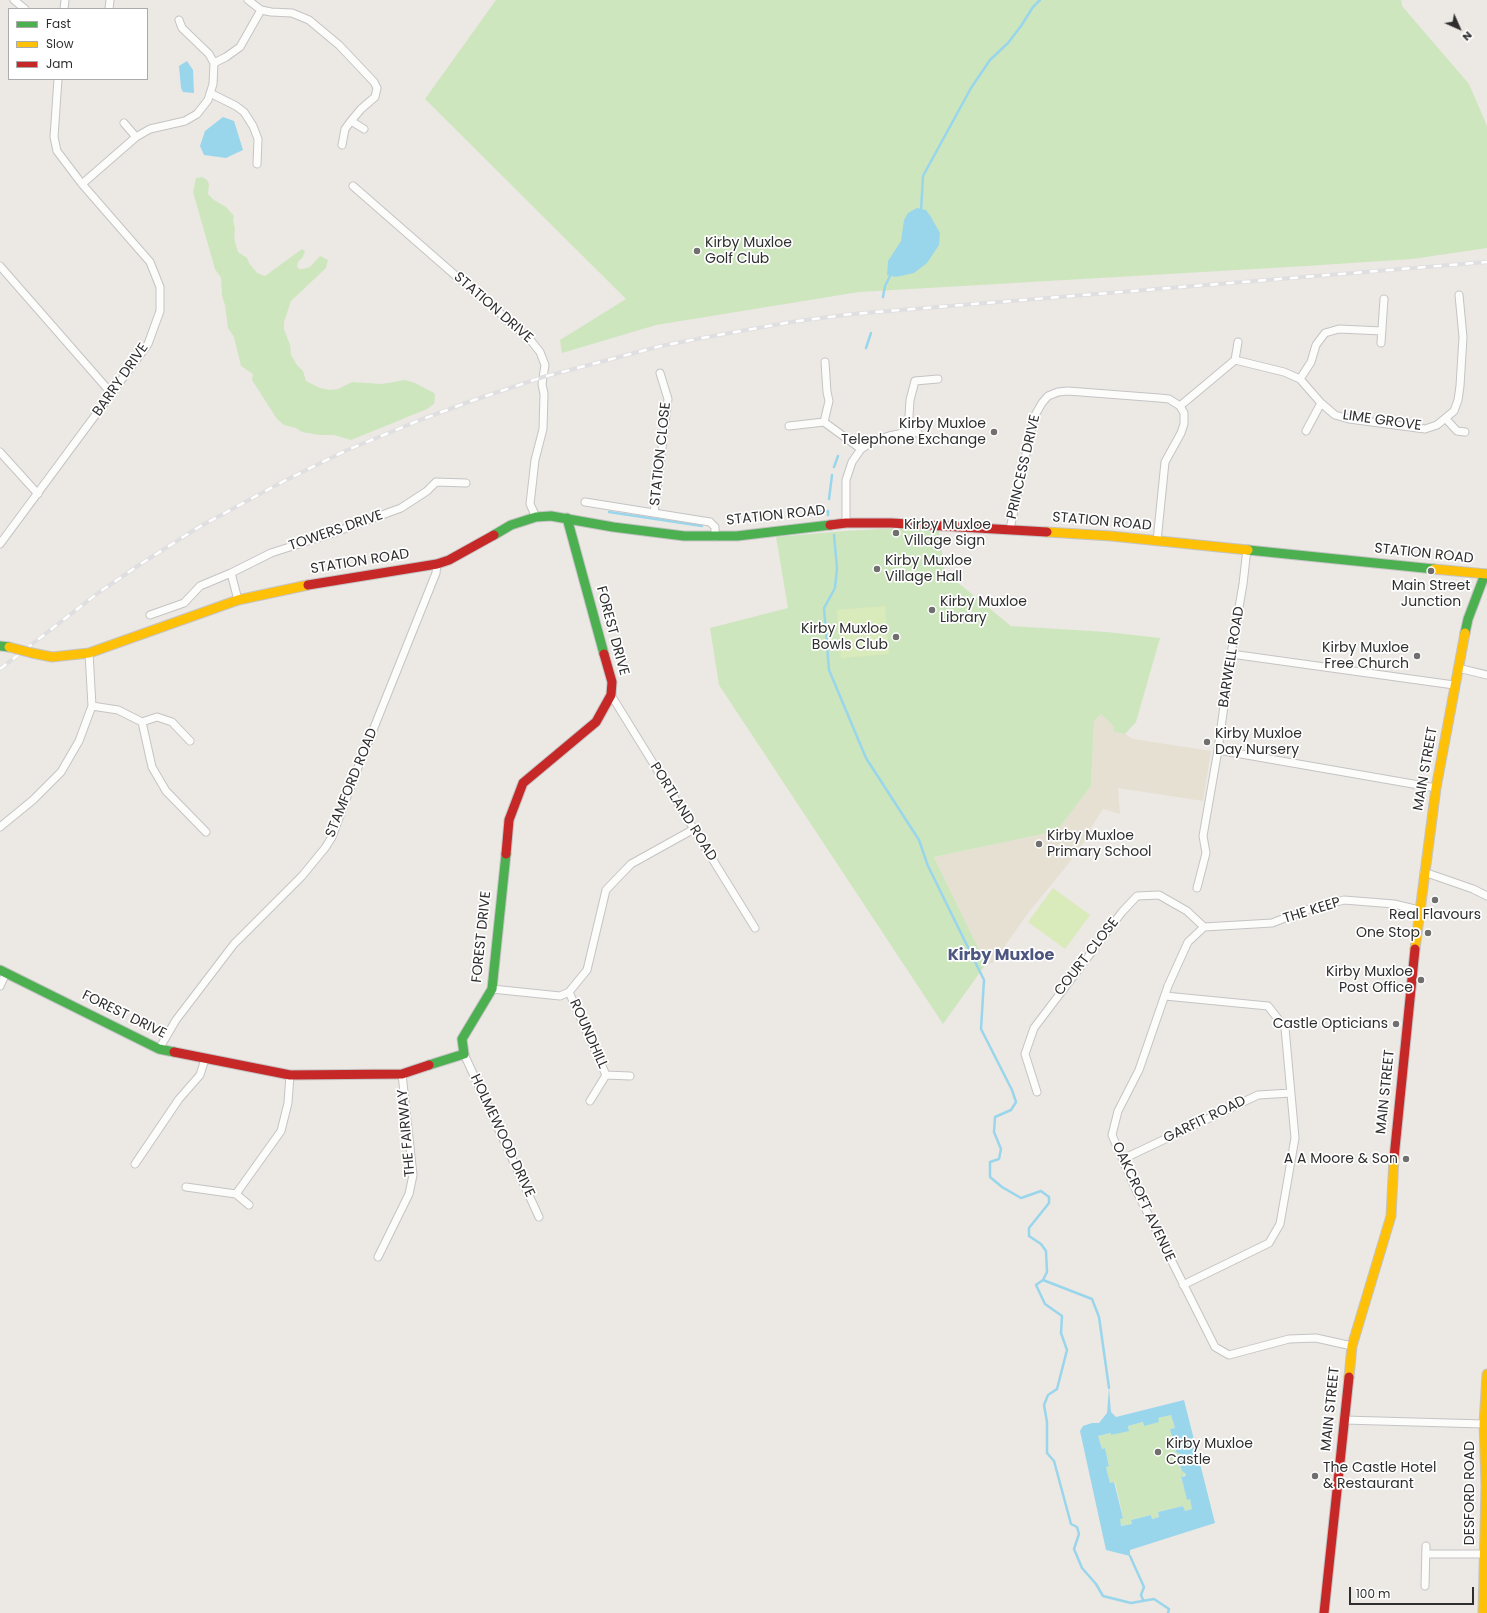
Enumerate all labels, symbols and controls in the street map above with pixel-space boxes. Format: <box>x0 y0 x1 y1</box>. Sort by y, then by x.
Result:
legend <box>8 8 148 80</box>
north arrow <box>1439 8 1479 48</box>
text: Fast <box>46 15 71 32</box>
text: N <box>1459 28 1476 45</box>
text: Slow <box>46 35 74 52</box>
text: Jam <box>46 55 73 72</box>
place label: Kirby Muxloe Golf Club <box>705 235 792 268</box>
marker: Kirby Muxloe Golf Club <box>692 246 702 256</box>
street label: STATION DRIVE <box>450 269 536 347</box>
street label: BARRY DRIVE <box>90 340 152 420</box>
street label: STATION CLOSE <box>647 401 675 507</box>
street label: LIME GROVE <box>1341 407 1423 435</box>
street label: PRINCESS DRIVE <box>1004 413 1044 521</box>
place label: Kirby Muxloe Telephone Exchange <box>841 416 986 448</box>
marker: Kirby Muxloe Telephone Exchange <box>989 427 999 437</box>
street label: STATION ROAD <box>726 502 826 530</box>
street label: TOWERS DRIVE <box>287 507 385 555</box>
street label: STATION ROAD <box>1052 509 1152 535</box>
place label: Kirby Muxloe Village Sign <box>904 517 991 550</box>
marker: Kirby Muxloe Village Sign <box>891 528 901 538</box>
street label: STATION ROAD <box>1374 540 1474 568</box>
street label: STATION ROAD <box>309 546 411 578</box>
place label: Kirby Muxloe Village Hall <box>885 553 972 586</box>
marker: Kirby Muxloe Village Hall <box>872 564 882 574</box>
marker: Main Street Junction <box>1426 566 1436 576</box>
place label: Main Street Junction <box>1392 578 1470 610</box>
street label: FOREST DRIVE <box>592 584 632 678</box>
place label: Kirby Muxloe Library <box>940 594 1027 626</box>
marker: Kirby Muxloe Library <box>927 605 937 615</box>
street label: BARWELL ROAD <box>1216 605 1248 709</box>
place label: Kirby Muxloe Bowls Club <box>801 621 888 654</box>
marker: Kirby Muxloe Bowls Club <box>891 632 901 642</box>
place label: Kirby Muxloe Free Church <box>1322 640 1409 672</box>
marker: Kirby Muxloe Free Church <box>1412 651 1422 661</box>
street label: STAMFORD ROAD <box>322 726 382 840</box>
place label: Kirby Muxloe Day Nursery <box>1215 726 1302 758</box>
street label: MAIN STREET <box>1410 726 1442 812</box>
marker: Kirby Muxloe Day Nursery <box>1202 737 1212 747</box>
street label: PORTLAND ROAD <box>646 760 720 864</box>
place label: Kirby Muxloe Primary School <box>1047 828 1152 860</box>
marker: Kirby Muxloe Primary School <box>1034 839 1044 849</box>
street label: FOREST DRIVE <box>469 890 495 984</box>
street label: THE KEEP <box>1281 894 1343 928</box>
marker: Real Flavours <box>1430 895 1440 905</box>
place label: Real Flavours <box>1389 907 1481 923</box>
street label: COURT CLOSE <box>1051 915 1123 999</box>
place label: One Stop <box>1356 925 1420 941</box>
marker: One Stop <box>1423 928 1433 938</box>
district label: Kirby Muxloe <box>948 946 1054 966</box>
place label: Kirby Muxloe Post Office <box>1326 964 1413 996</box>
marker: Kirby Muxloe Post Office <box>1416 975 1426 985</box>
street label: FOREST DRIVE <box>79 987 169 1043</box>
street label: ROUNDHILL <box>565 997 611 1071</box>
place label: Castle Opticians <box>1273 1016 1388 1032</box>
marker: Castle Opticians <box>1391 1019 1401 1029</box>
street label: MAIN STREET <box>1373 1049 1399 1135</box>
street label: HOLMEWOOD DRIVE <box>466 1072 538 1200</box>
street label: THE FAIRWAY <box>395 1088 419 1178</box>
street label: GARFIT ROAD <box>1161 1093 1249 1147</box>
street label: OAKCROFT AVENUE <box>1108 1140 1178 1264</box>
place label: A A Moore & Son <box>1284 1151 1398 1167</box>
marker: A A Moore & Son <box>1401 1154 1411 1164</box>
street label: MAIN STREET <box>1318 1366 1344 1452</box>
place label: Kirby Muxloe Castle <box>1166 1436 1253 1468</box>
street label: DESFORD ROAD <box>1462 1441 1478 1545</box>
marker: Kirby Muxloe Castle <box>1153 1447 1163 1457</box>
place label: The Castle Hotel & Restaurant <box>1323 1460 1436 1492</box>
marker: The Castle Hotel & Restaurant <box>1310 1471 1320 1481</box>
scale bar <box>1351 1579 1476 1605</box>
text: 100 m <box>1356 1585 1390 1602</box>

